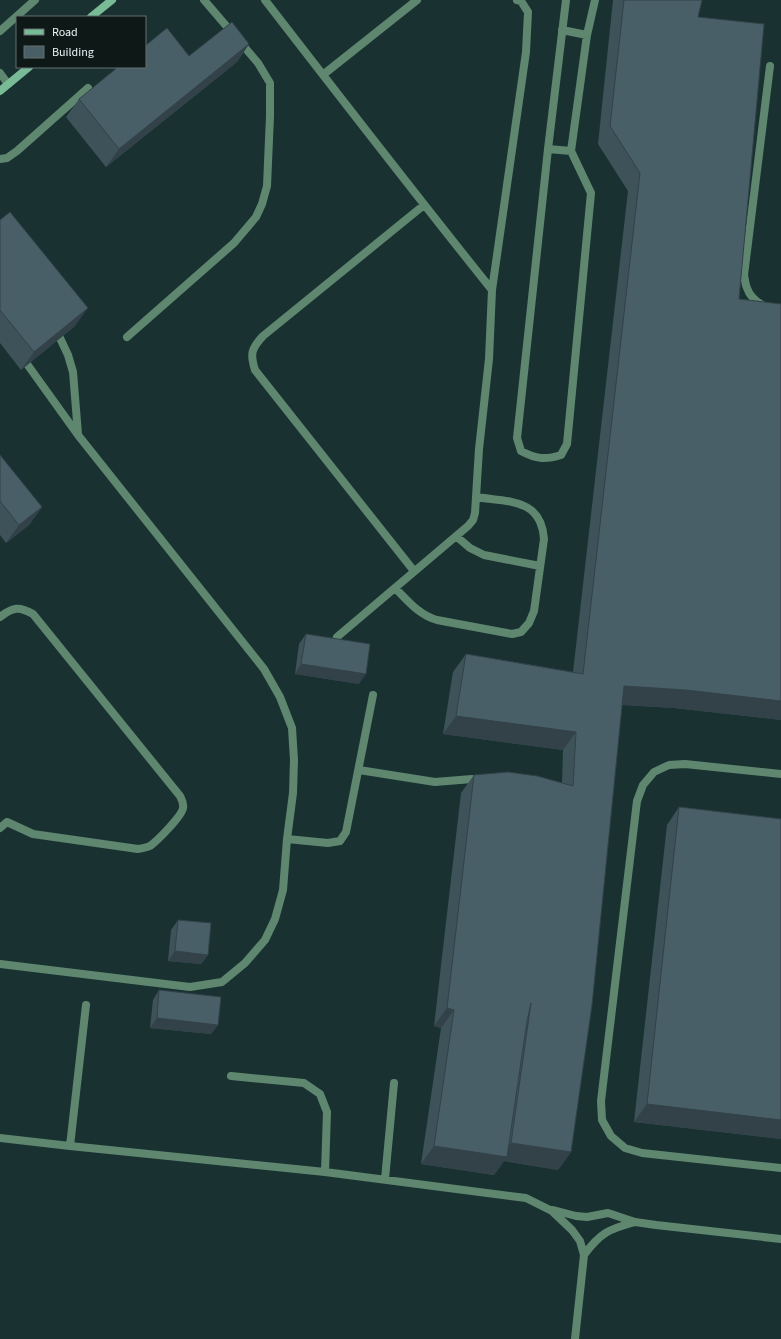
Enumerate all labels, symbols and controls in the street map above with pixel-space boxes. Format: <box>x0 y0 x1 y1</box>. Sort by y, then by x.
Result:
legend <box>16 16 146 68</box>
text: Road <box>52 24 78 41</box>
text: Building <box>52 44 94 61</box>

